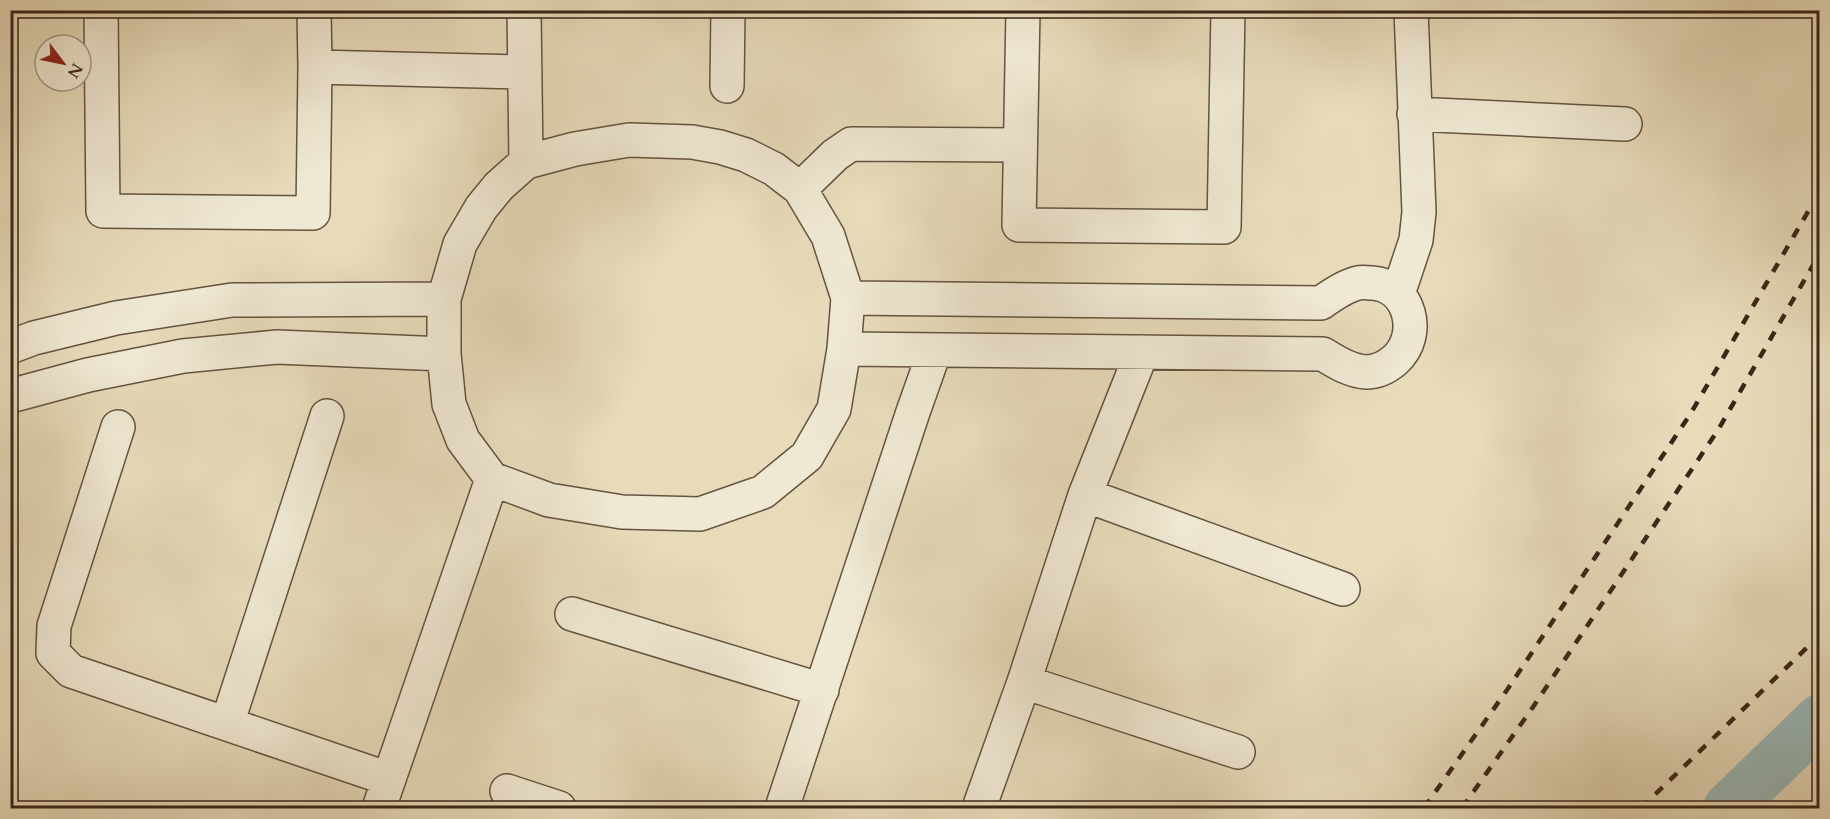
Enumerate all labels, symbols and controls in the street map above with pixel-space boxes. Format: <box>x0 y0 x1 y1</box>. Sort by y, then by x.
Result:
north arrow <box>33 33 93 93</box>
text: N <box>62 59 88 82</box>

